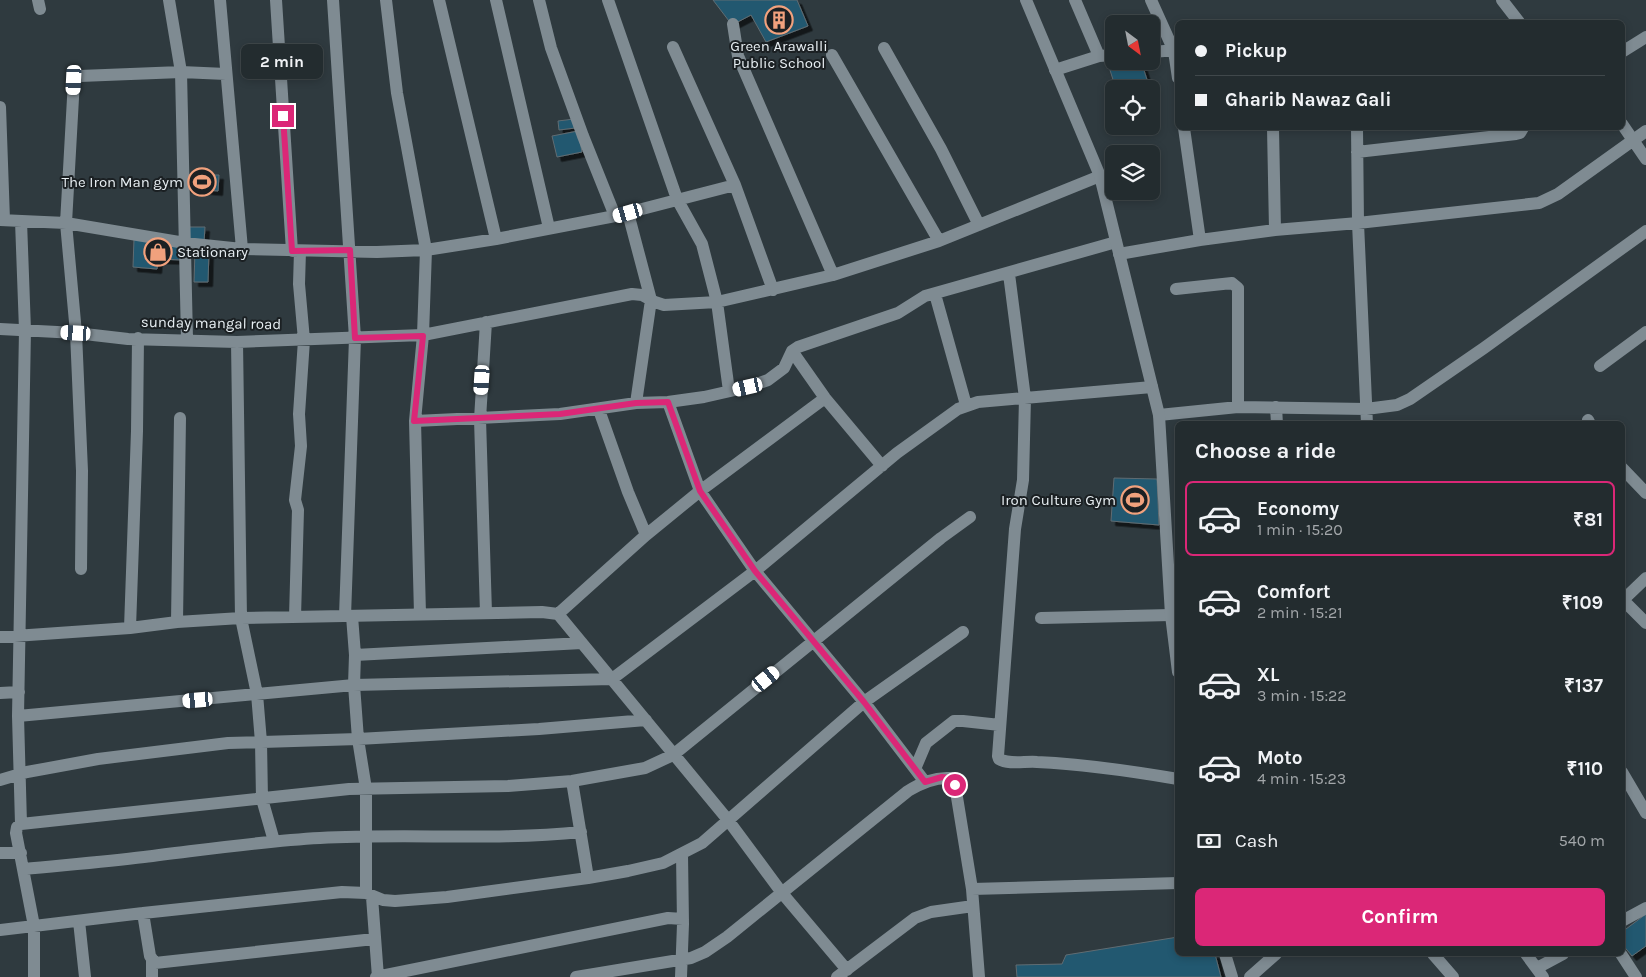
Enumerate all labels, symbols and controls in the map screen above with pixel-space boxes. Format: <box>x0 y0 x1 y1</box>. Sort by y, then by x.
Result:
building icon: Green Arawalli Public School <box>764 5 794 35</box>
north arrow <box>1105 15 1160 70</box>
map controls <box>1105 15 1160 200</box>
place label: Green Arawalli Public School <box>730 37 828 72</box>
text: Pickup <box>1225 40 1287 62</box>
callout: 2 min <box>242 44 324 78</box>
text: 2 min <box>260 52 304 71</box>
car <box>65 65 82 95</box>
button: locate <box>1105 80 1160 135</box>
text: Gharib Nawaz Gali <box>1225 89 1391 111</box>
route end <box>272 105 294 127</box>
button: layers <box>1105 145 1160 200</box>
sports icon: The Iron Man gym <box>187 167 217 197</box>
place label: The Iron Man gym <box>61 173 183 191</box>
car <box>611 202 644 224</box>
shop icon: Stationary <box>143 237 173 267</box>
place label: Stationary <box>177 243 248 261</box>
street label: sunday mangal road <box>141 313 281 333</box>
car <box>60 325 91 341</box>
car <box>473 365 490 395</box>
car <box>731 376 764 398</box>
text: Choose a ride <box>1195 438 1336 464</box>
sports icon: Iron Culture Gym <box>1120 485 1150 515</box>
place label: Iron Culture Gym <box>1001 491 1116 509</box>
icon: car <box>1197 496 1242 541</box>
text: Economy <box>1257 498 1339 520</box>
text: ₹81 <box>1573 509 1603 531</box>
text: 1 min · 15:20 <box>1257 520 1343 539</box>
icon: car <box>1197 579 1242 624</box>
text: Comfort <box>1257 581 1331 603</box>
text: ₹109 <box>1562 592 1603 614</box>
text: 2 min · 15:21 <box>1257 603 1343 622</box>
icon: car <box>1197 662 1242 707</box>
car <box>749 664 782 694</box>
text: XL <box>1257 664 1279 686</box>
text: ₹137 <box>1564 675 1603 697</box>
text: 3 min · 15:22 <box>1257 686 1347 705</box>
car <box>182 691 213 709</box>
icon: car <box>1197 745 1242 790</box>
text: Moto <box>1257 747 1303 769</box>
text: ₹110 <box>1567 758 1603 780</box>
text: 4 min · 15:23 <box>1257 769 1346 788</box>
route start <box>944 774 966 796</box>
icon: cash <box>1195 827 1223 855</box>
text: Cash <box>1235 830 1279 852</box>
text: 540 m <box>1559 831 1605 850</box>
button: Confirm <box>1195 888 1605 946</box>

